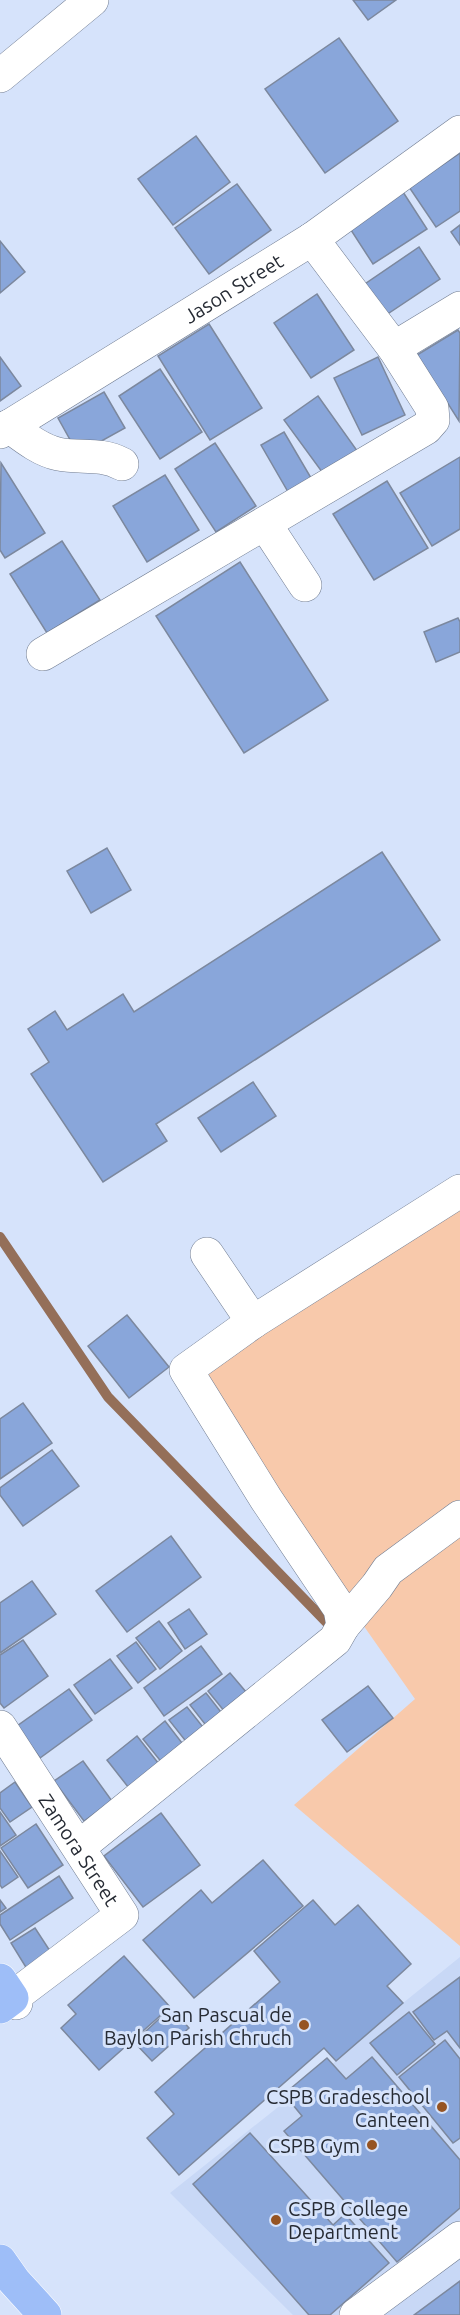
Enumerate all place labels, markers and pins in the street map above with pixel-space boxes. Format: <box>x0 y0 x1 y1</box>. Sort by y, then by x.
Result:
place label: San Pascual de Baylon Parish Chruch <box>104 2003 292 2049</box>
marker: San Pascual de Baylon Parish Chruch <box>297 2018 311 2032</box>
place label: CSPB Gradeschool Canteen <box>266 2085 430 2131</box>
marker: CSPB Gradeschool Canteen <box>435 2100 449 2114</box>
place label: CSPB Gym <box>268 2134 360 2157</box>
marker: CSPB Gym <box>365 2138 379 2152</box>
place label: CSPB College Department <box>288 2197 408 2243</box>
marker: CSPB College Department <box>269 2213 283 2227</box>

